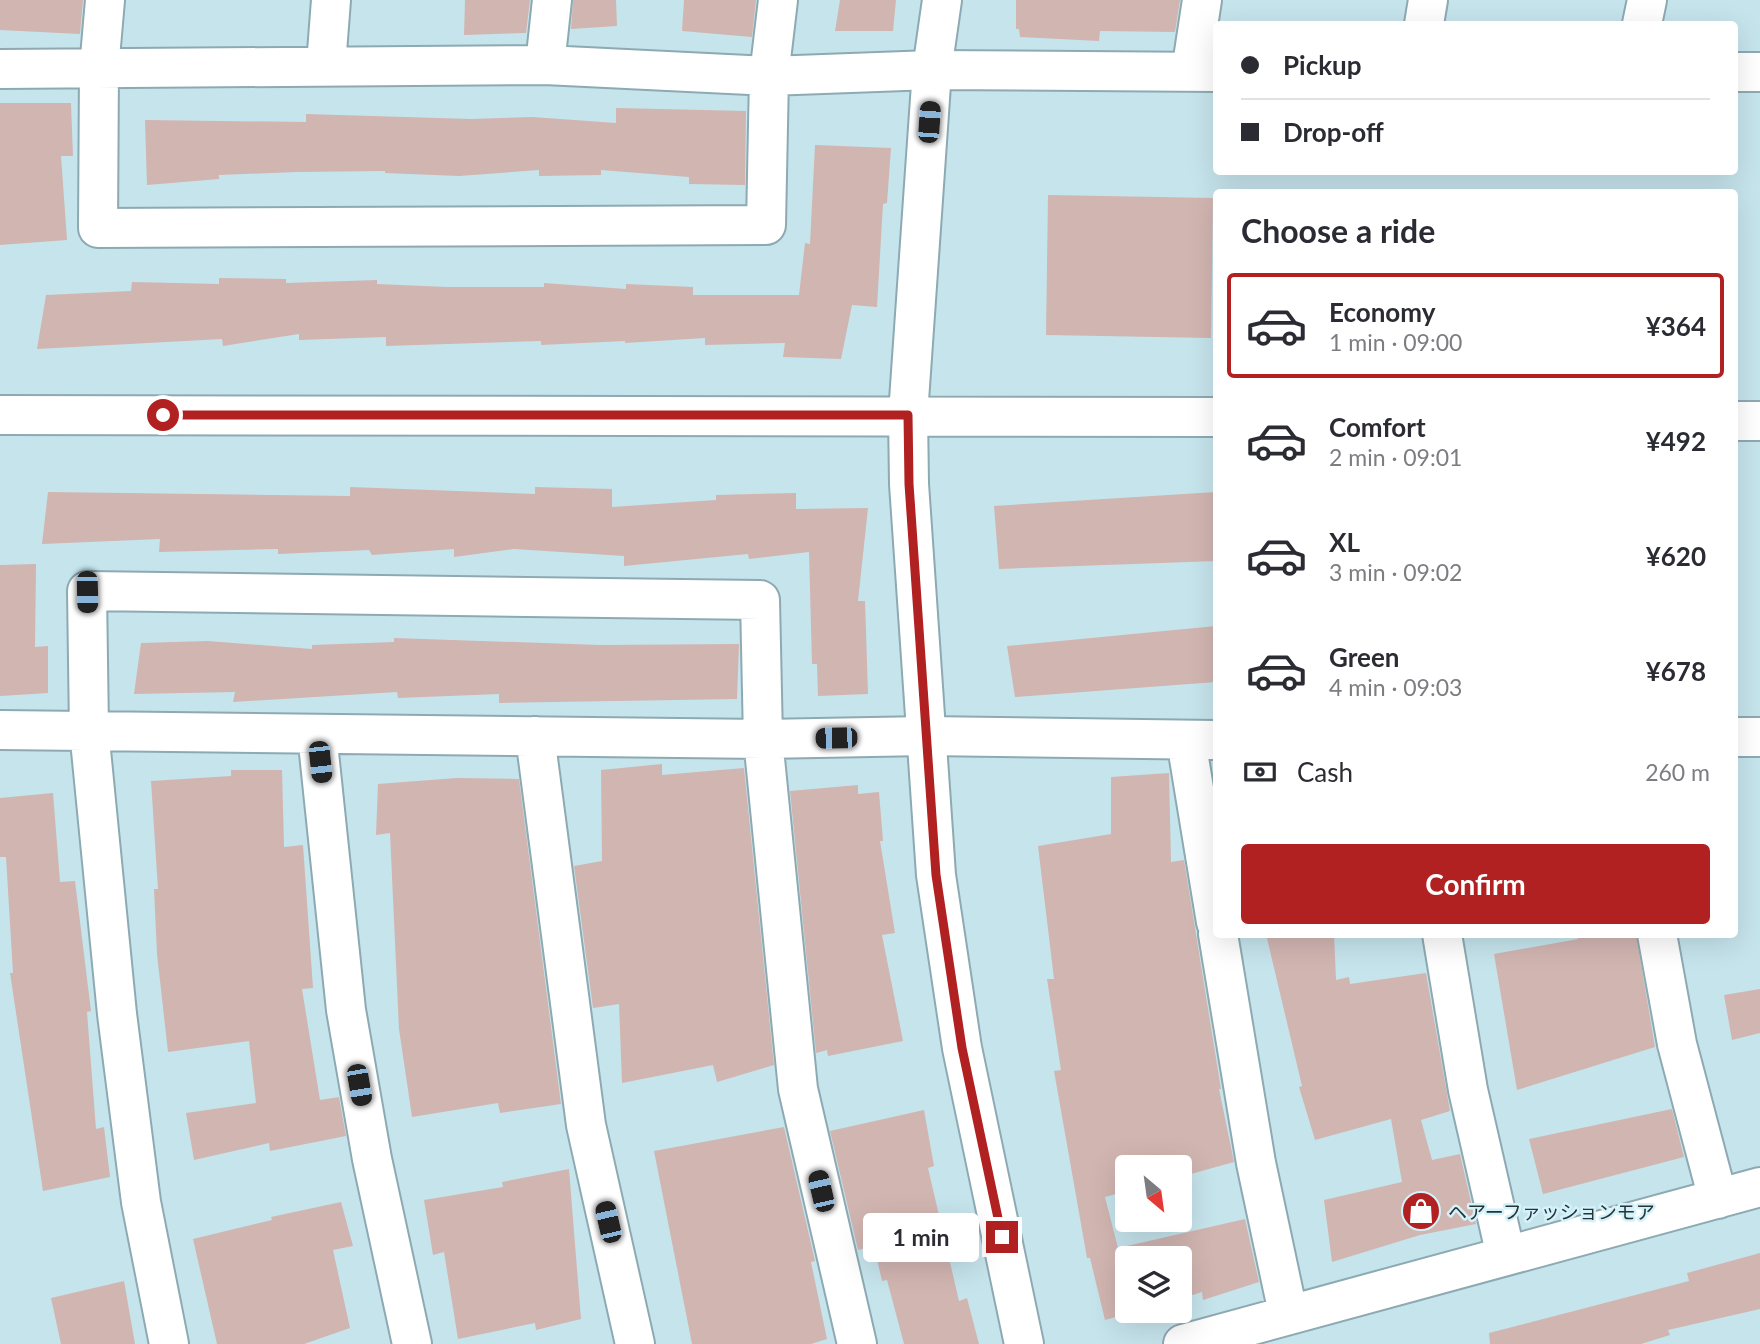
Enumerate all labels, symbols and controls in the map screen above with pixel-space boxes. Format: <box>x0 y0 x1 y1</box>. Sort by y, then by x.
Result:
text: Pickup <box>1283 49 1362 81</box>
car <box>918 100 941 144</box>
text: Drop-off <box>1283 116 1384 148</box>
text: Choose a ride <box>1241 211 1435 250</box>
icon: car <box>1245 294 1308 357</box>
text: Economy <box>1329 296 1435 328</box>
text: ¥364 <box>1646 310 1706 342</box>
text: 1 min · 09:00 <box>1329 328 1462 356</box>
route start <box>147 399 179 431</box>
icon: car <box>1245 409 1308 472</box>
text: Comfort <box>1329 411 1426 443</box>
text: ¥492 <box>1646 425 1706 457</box>
text: 2 min · 09:01 <box>1329 443 1462 471</box>
icon: car <box>1245 524 1308 587</box>
text: XL <box>1329 526 1360 558</box>
text: ¥620 <box>1646 540 1706 572</box>
text: 3 min · 09:02 <box>1329 558 1462 586</box>
car <box>77 571 98 613</box>
icon: car <box>1245 639 1308 702</box>
text: Green <box>1329 641 1399 673</box>
text: ¥678 <box>1646 655 1706 687</box>
text: 4 min · 09:03 <box>1329 673 1462 701</box>
car <box>815 727 858 749</box>
car <box>308 740 333 784</box>
icon: cash <box>1241 753 1279 791</box>
text: Cash <box>1297 756 1353 788</box>
text: 260 m <box>1645 758 1710 786</box>
button: Confirm <box>1241 844 1710 924</box>
car <box>346 1062 373 1108</box>
north arrow <box>1115 1155 1192 1232</box>
map controls <box>1115 1155 1192 1323</box>
car <box>807 1168 836 1214</box>
shop icon: ヘアーファッションモア <box>1400 1190 1442 1232</box>
car <box>594 1199 623 1245</box>
place label: ヘアーファッションモア <box>1448 1200 1655 1223</box>
callout: 1 min <box>862 1212 978 1262</box>
route end <box>986 1221 1018 1253</box>
text: 1 min <box>892 1223 950 1251</box>
button: layers <box>1115 1246 1192 1323</box>

